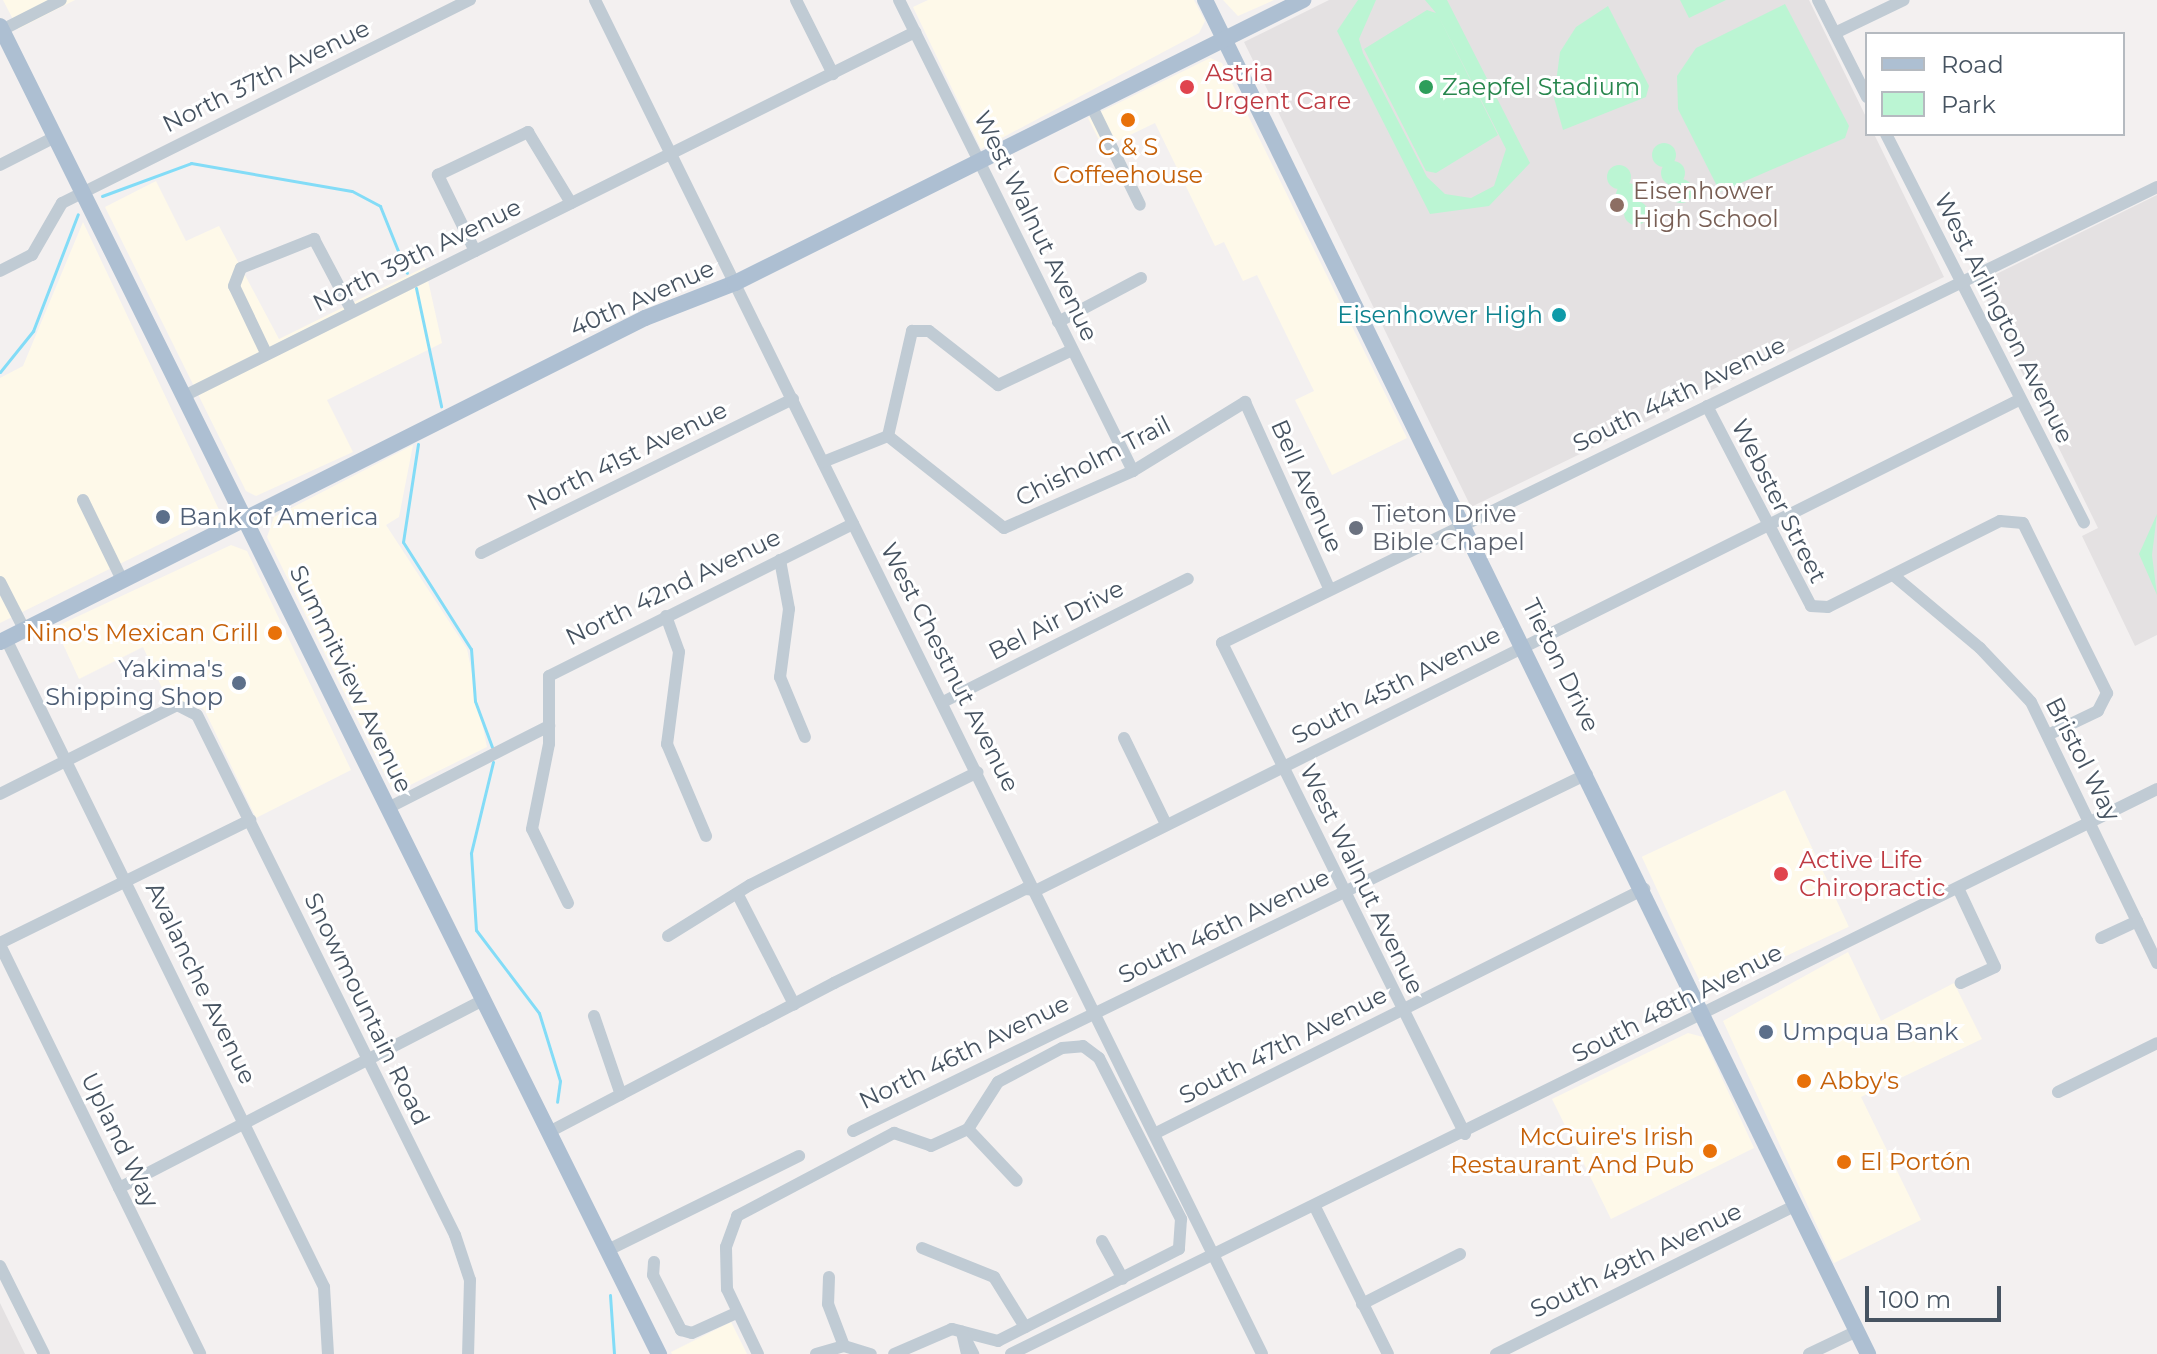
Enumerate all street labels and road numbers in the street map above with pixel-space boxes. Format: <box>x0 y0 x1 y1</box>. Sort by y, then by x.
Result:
street label: North 37th Avenue <box>158 13 374 139</box>
street label: West Walnut Avenue <box>968 106 1104 346</box>
street label: West Arlington Avenue <box>1928 188 2080 448</box>
street label: North 39th Avenue <box>308 192 526 318</box>
street label: 40th Avenue <box>565 253 719 343</box>
street label: South 44th Avenue <box>1568 330 1790 458</box>
street label: North 41st Avenue <box>522 395 732 517</box>
street label: Chisholm Trail <box>1011 410 1175 512</box>
street label: Webster Street <box>1725 414 1833 588</box>
street label: Bell Avenue <box>1265 415 1349 557</box>
street label: North 42nd Avenue <box>561 522 785 652</box>
street label: West Chestnut Avenue <box>875 538 1025 796</box>
street label: Summitview Avenue <box>283 561 419 797</box>
street label: Bel Air Drive <box>984 574 1128 666</box>
street label: Tieton Drive <box>1516 594 1606 736</box>
street label: South 45th Avenue <box>1287 620 1505 750</box>
street label: Bristol Way <box>2040 692 2126 826</box>
street label: West Walnut Avenue <box>1294 759 1430 999</box>
street label: South 46th Avenue <box>1114 862 1334 990</box>
street label: Avalanche Avenue <box>140 877 262 1089</box>
street label: Snowmountain Road <box>298 888 436 1130</box>
street label: South 48th Avenue <box>1567 937 1787 1069</box>
street label: South 47th Avenue <box>1174 980 1392 1110</box>
street label: North 46th Avenue <box>854 989 1074 1115</box>
street label: Upland Way <box>75 1068 165 1212</box>
street label: South 49th Avenue <box>1526 1196 1746 1324</box>

